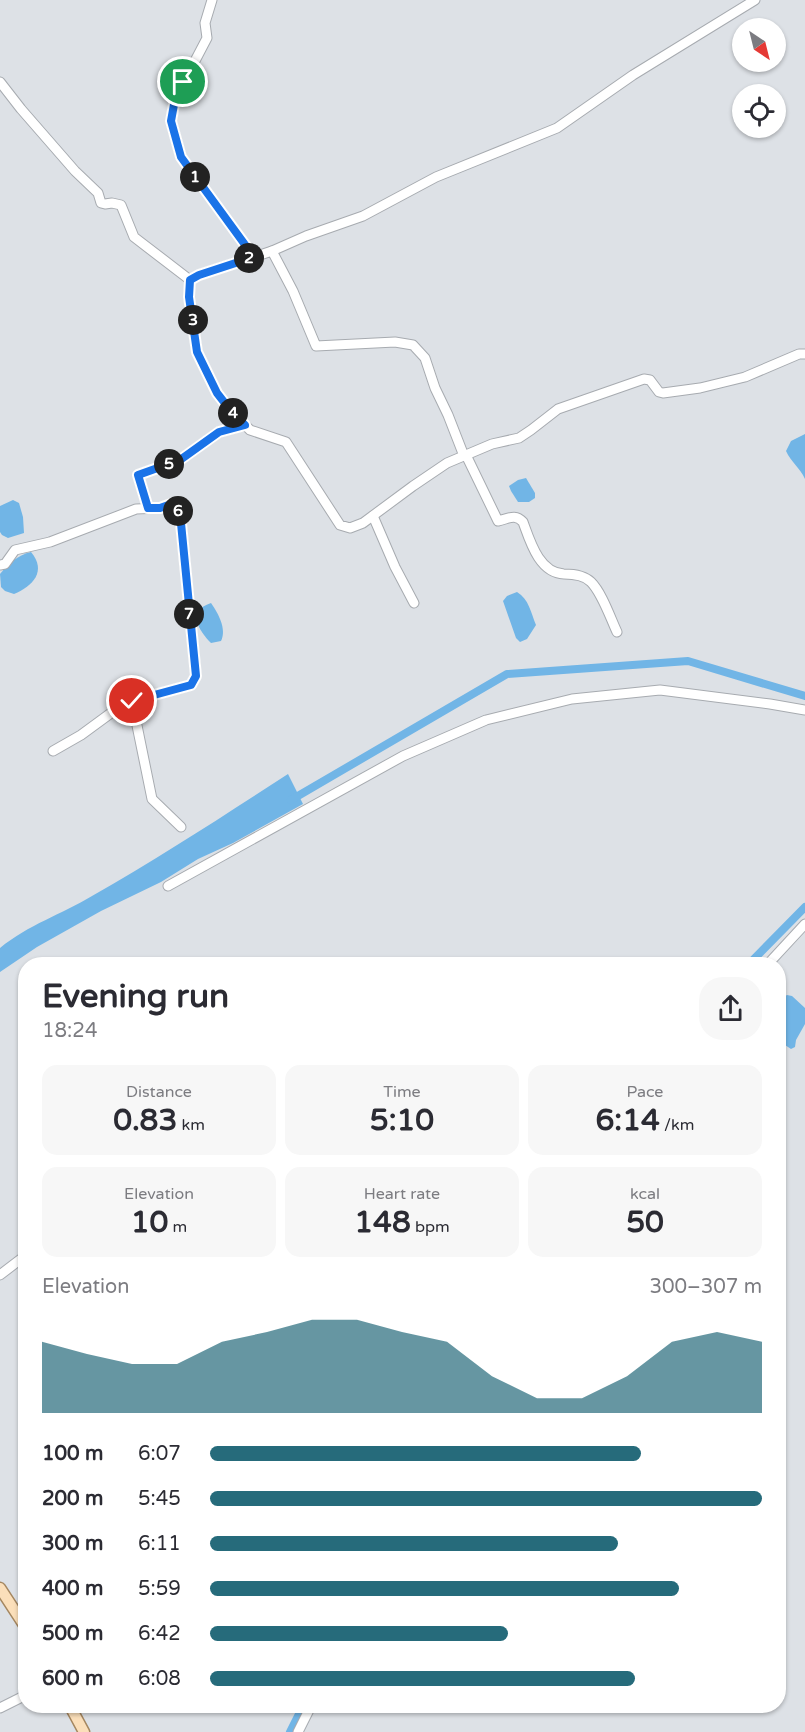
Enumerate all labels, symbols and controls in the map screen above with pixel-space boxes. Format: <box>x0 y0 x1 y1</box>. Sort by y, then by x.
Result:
north arrow <box>732 18 786 72</box>
map controls <box>732 18 786 138</box>
pin <box>157 56 208 107</box>
icon: arrive <box>166 65 199 98</box>
button: locate <box>732 84 786 138</box>
pin: 1 <box>180 162 210 192</box>
text: 1 <box>190 167 200 187</box>
pin: 2 <box>234 243 264 273</box>
text: 2 <box>244 248 254 268</box>
pin: 3 <box>178 305 208 335</box>
text: 3 <box>188 310 198 330</box>
pin: 4 <box>218 398 248 428</box>
text: 4 <box>228 403 238 423</box>
pin: 5 <box>154 449 184 479</box>
text: 5 <box>164 454 174 474</box>
pin: 6 <box>163 496 193 526</box>
text: 6 <box>173 501 183 521</box>
pin: 7 <box>174 599 204 629</box>
text: 7 <box>184 604 194 624</box>
pin <box>106 675 157 726</box>
icon: check <box>115 684 148 717</box>
text: Evening run <box>42 977 229 1016</box>
button: share <box>699 977 762 1040</box>
text: 18:24 <box>42 1019 97 1043</box>
text: Distance <box>126 1082 192 1102</box>
text: Time <box>383 1082 421 1102</box>
text: Pace <box>627 1082 663 1102</box>
text: 0.83 <box>113 1102 177 1139</box>
text: 5:10 <box>370 1102 434 1139</box>
text: 6:14 <box>596 1102 660 1139</box>
text: km <box>177 1115 205 1135</box>
text: /km <box>660 1115 694 1135</box>
text: Elevation <box>124 1184 194 1204</box>
text: Heart rate <box>364 1184 440 1204</box>
text: kcal <box>630 1184 660 1204</box>
text: 10 <box>131 1204 168 1241</box>
text: 148 <box>354 1204 411 1241</box>
text: 50 <box>626 1204 664 1241</box>
text: m <box>168 1217 187 1237</box>
text: bpm <box>411 1217 450 1237</box>
text: Elevation <box>42 1275 129 1299</box>
text: 300–307 m <box>649 1275 762 1299</box>
text: 100 m <box>42 1442 103 1466</box>
text: 6:07 <box>138 1442 181 1466</box>
text: 200 m <box>42 1487 103 1511</box>
text: 5:45 <box>138 1487 181 1511</box>
text: 300 m <box>42 1532 103 1556</box>
text: 6:11 <box>138 1532 181 1556</box>
text: 400 m <box>42 1577 103 1601</box>
text: 5:59 <box>138 1577 181 1601</box>
text: 500 m <box>42 1622 103 1646</box>
text: 6:42 <box>138 1622 181 1646</box>
text: 600 m <box>42 1667 103 1691</box>
text: 6:08 <box>138 1667 181 1691</box>

